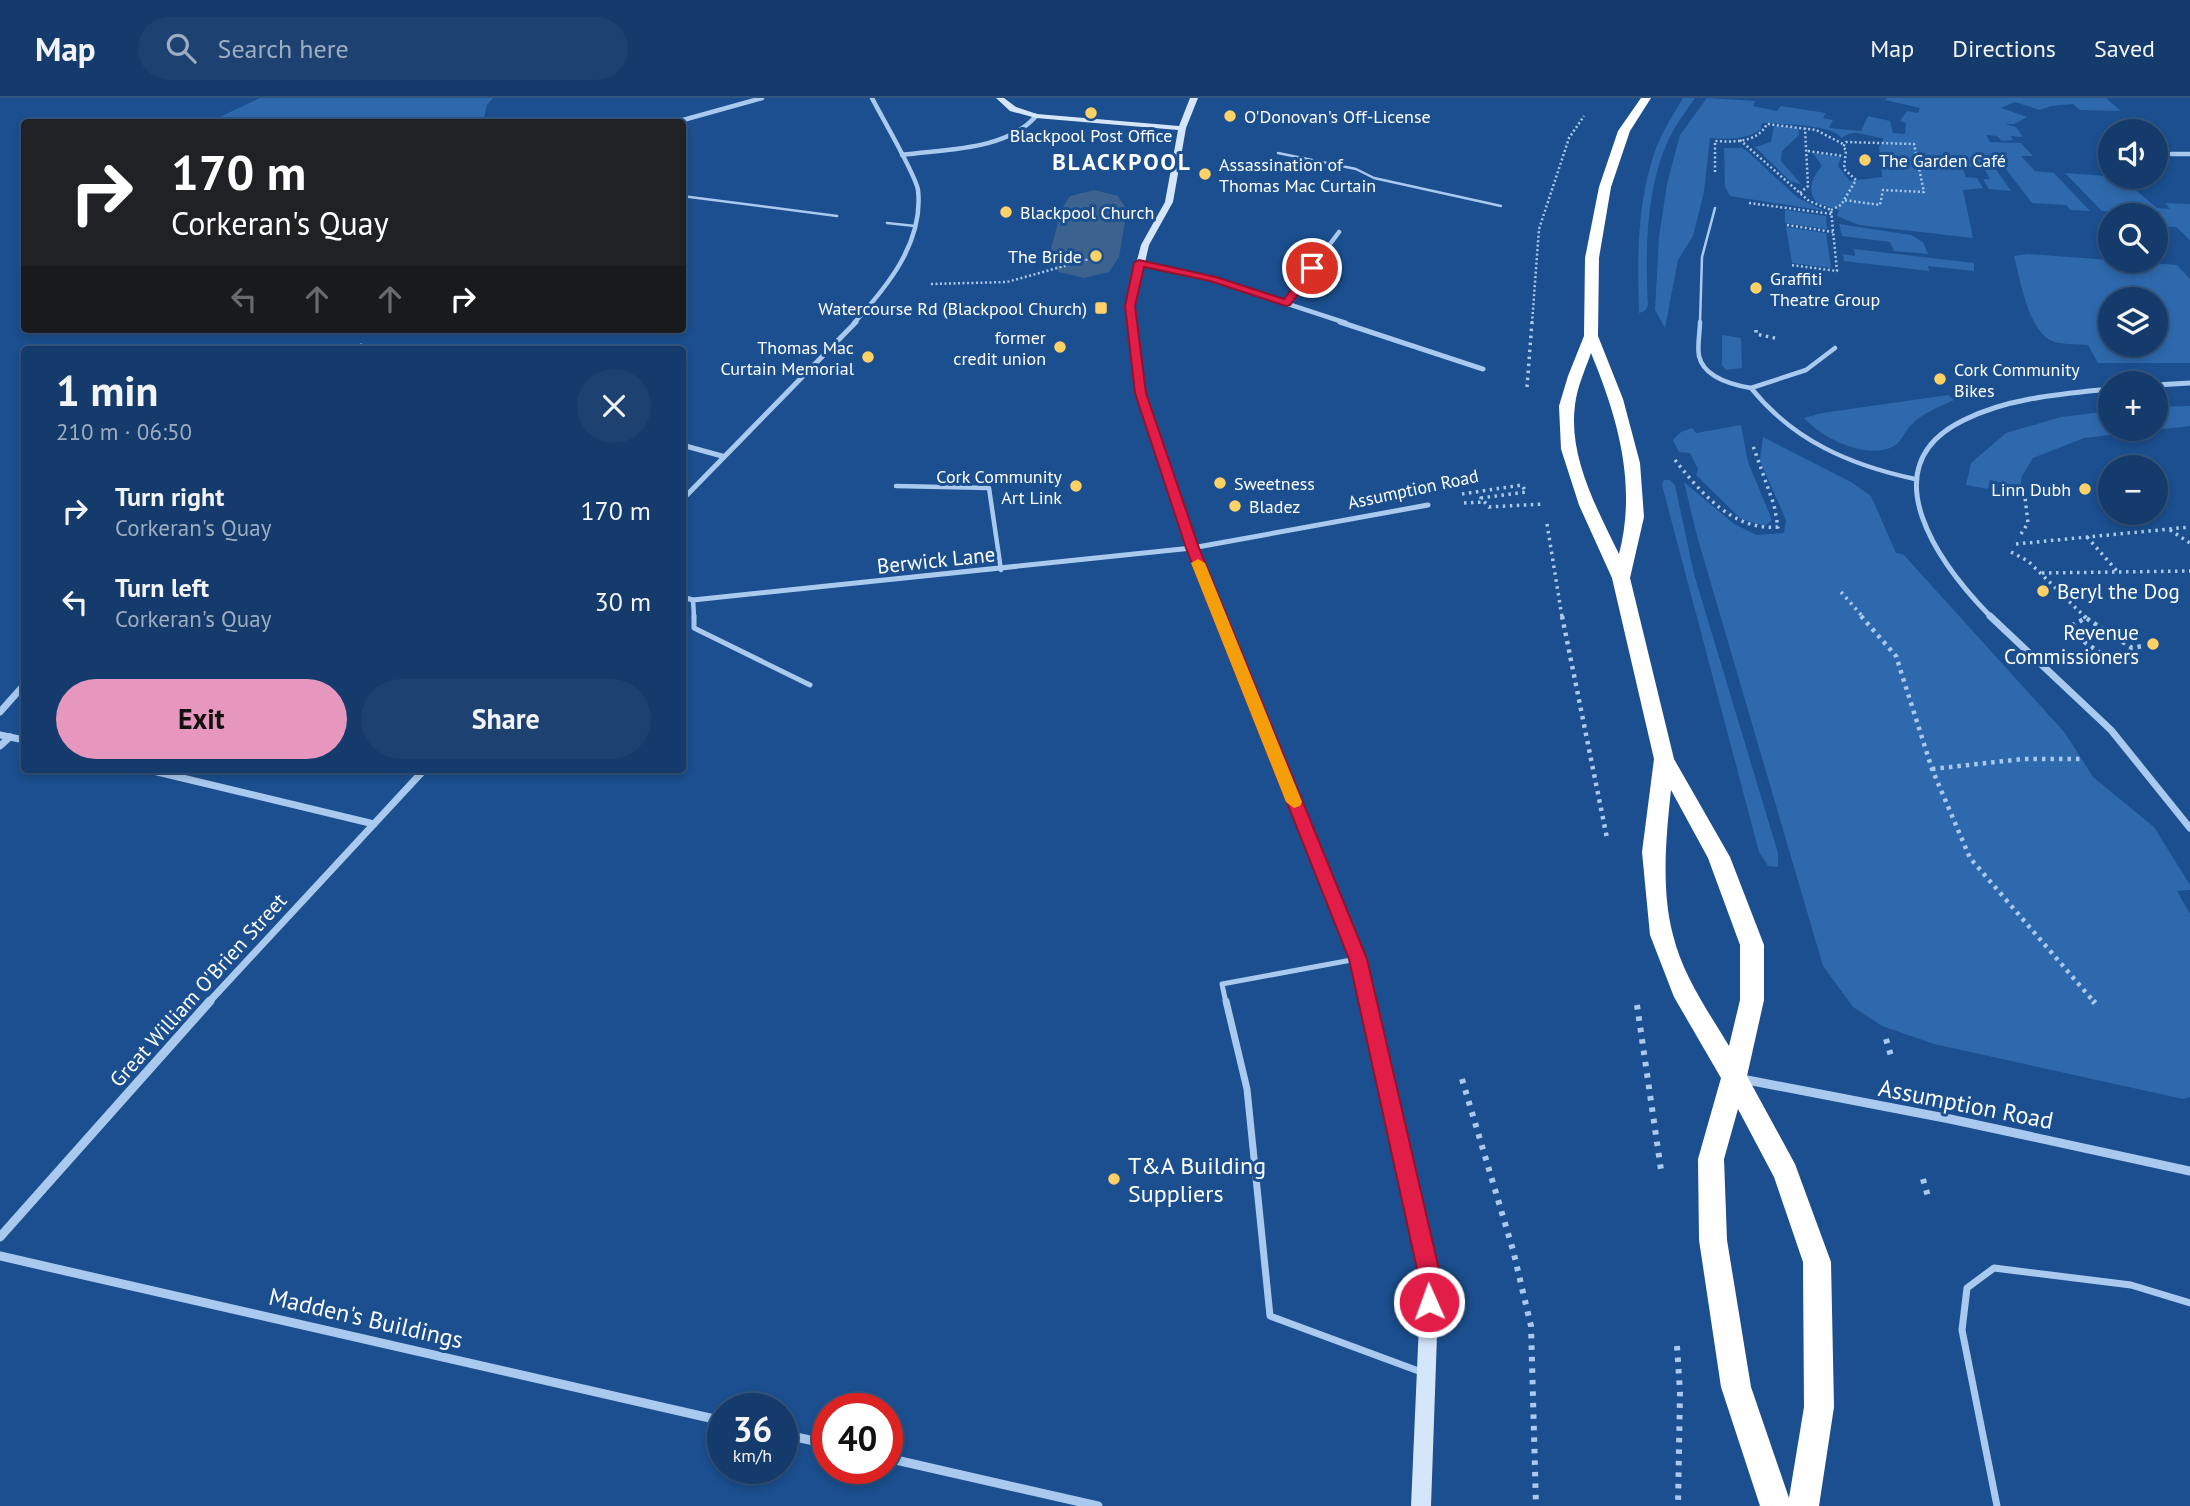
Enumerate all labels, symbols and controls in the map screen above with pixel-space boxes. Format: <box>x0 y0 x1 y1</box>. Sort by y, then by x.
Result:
search box <box>138 17 628 80</box>
text: Map <box>35 27 96 70</box>
icon: search <box>162 29 200 67</box>
text: Search here <box>218 32 349 65</box>
text: Map <box>1870 33 1914 64</box>
text: Directions <box>1952 33 2056 64</box>
text: Saved <box>2094 33 2155 64</box>
marker: Blackpool Post Office <box>1083 105 1099 121</box>
place label: O'Donovan's Off-License <box>1244 105 1431 128</box>
marker: O'Donovan's Off-License <box>1222 108 1238 124</box>
map controls <box>2098 119 2168 525</box>
button: sound <box>2098 119 2168 189</box>
place label: Blackpool Post Office <box>1010 124 1172 147</box>
text: 170 m <box>171 140 306 204</box>
icon: right <box>56 147 147 238</box>
district label: BLACKPOOL <box>1052 147 1192 176</box>
place label: The Garden Café <box>1879 149 2006 172</box>
marker: The Garden Café <box>1857 152 1873 168</box>
place label: Assassination of Thomas Mac Curtain <box>1219 153 1376 197</box>
marker: Assassination of Thomas Mac Curtain <box>1197 166 1213 182</box>
place label: Blackpool Church <box>1020 201 1154 224</box>
text: Corkeran's Quay <box>171 202 389 244</box>
button: search <box>2098 203 2168 273</box>
marker: Blackpool Church <box>998 204 1014 220</box>
pin <box>1282 238 1342 298</box>
place label: The Bride <box>1008 245 1082 268</box>
marker: The Bride <box>1088 248 1104 264</box>
icon: arrive <box>1293 249 1331 287</box>
place label: Graffiti Theatre Group <box>1770 267 1880 311</box>
icon: left <box>225 280 263 318</box>
icon: ahead <box>298 280 336 318</box>
icon: ahead <box>371 280 409 318</box>
icon: right <box>444 280 482 318</box>
marker: Graffiti Theatre Group <box>1748 280 1764 296</box>
button: layers <box>2098 287 2168 357</box>
place label: Watercourse Rd (Blackpool Church) <box>818 297 1087 320</box>
marker: Watercourse Rd (Blackpool Church) <box>1093 300 1109 316</box>
place label: former credit union <box>953 326 1046 370</box>
place label: Thomas Mac Curtain Memorial <box>720 336 855 380</box>
marker: former credit union <box>1052 339 1068 355</box>
marker: Thomas Mac Curtain Memorial <box>860 349 876 365</box>
place label: Cork Community Bikes <box>1954 358 2080 402</box>
text: 1 min <box>56 363 158 418</box>
button: close <box>577 369 651 443</box>
marker: Cork Community Bikes <box>1932 371 1948 387</box>
button: + <box>2098 371 2168 441</box>
text: 210 m · 06:50 <box>56 417 192 446</box>
button: − <box>2098 455 2168 525</box>
street label: Assumption Road <box>1346 464 1480 514</box>
place label: Cork Community Art Link <box>936 465 1063 509</box>
place label: Sweetness <box>1234 472 1315 495</box>
marker: Sweetness <box>1212 475 1228 491</box>
marker: Cork Community Art Link <box>1068 478 1084 494</box>
place label: Linn Dubh <box>1991 478 2071 501</box>
text: Turn right <box>115 480 224 513</box>
marker: Linn Dubh <box>2077 481 2093 497</box>
icon: right <box>56 492 94 530</box>
text: 170 m <box>580 494 651 527</box>
place label: Bladez <box>1249 495 1300 518</box>
marker: Bladez <box>1227 498 1243 514</box>
text: Corkeran's Quay <box>115 513 271 542</box>
street label: Berwick Lane <box>876 540 996 580</box>
text: Turn left <box>115 571 209 604</box>
place label: Beryl the Dog <box>2057 578 2180 605</box>
icon: left <box>56 583 94 621</box>
marker: Beryl the Dog <box>2035 583 2051 599</box>
text: 30 m <box>595 585 651 618</box>
text: Corkeran's Quay <box>115 604 271 633</box>
place label: Revenue Commissioners <box>2004 619 2139 670</box>
marker: Revenue Commissioners <box>2145 636 2161 652</box>
button: Exit <box>56 679 347 759</box>
button: Share <box>361 679 651 759</box>
street label: Great William O'Brien Street <box>104 887 292 1093</box>
street label: Assumption Road <box>1876 1072 2056 1136</box>
place label: T&A Building Suppliers <box>1128 1150 1266 1209</box>
marker: T&A Building Suppliers <box>1106 1171 1122 1187</box>
position arrow <box>1392 1265 1466 1339</box>
street label: Madden's Buildings <box>266 1281 466 1355</box>
speed limit sign: 40 <box>812 1393 903 1484</box>
text: 36 <box>733 1406 772 1452</box>
text: km/h <box>733 1444 772 1467</box>

